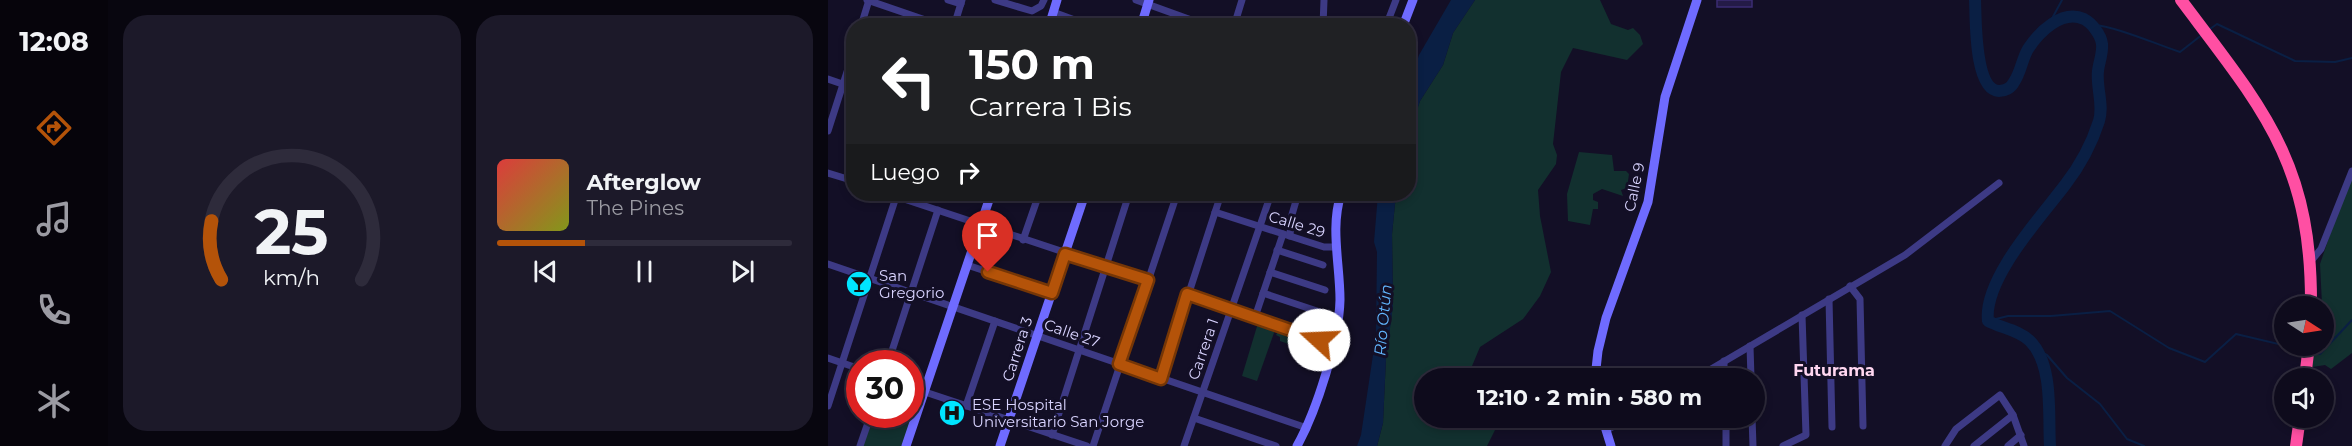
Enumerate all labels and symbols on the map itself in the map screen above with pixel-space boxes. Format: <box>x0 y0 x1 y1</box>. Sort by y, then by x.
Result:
street label: Calle 9 <box>1620 161 1648 213</box>
street label: Calle 29 <box>1266 206 1328 242</box>
pin <box>962 210 1013 272</box>
place label: San Gregorio <box>879 266 945 302</box>
bar icon: San Gregorio <box>844 269 874 299</box>
water label: Río Otún <box>1370 283 1396 357</box>
north arrow <box>2274 296 2334 356</box>
position arrow <box>1287 308 1351 372</box>
street label: Carrera 3 <box>998 314 1036 384</box>
street label: Calle 27 <box>1042 315 1103 351</box>
street label: Carrera 1 <box>1184 316 1222 382</box>
speed limit sign: 30 <box>846 350 924 428</box>
district label: Futurama <box>1793 361 1875 380</box>
place label: ESE Hospital Universitario San Jorge <box>972 395 1144 431</box>
hospital icon: ESE Hospital Universitario San Jorge <box>937 398 967 428</box>

